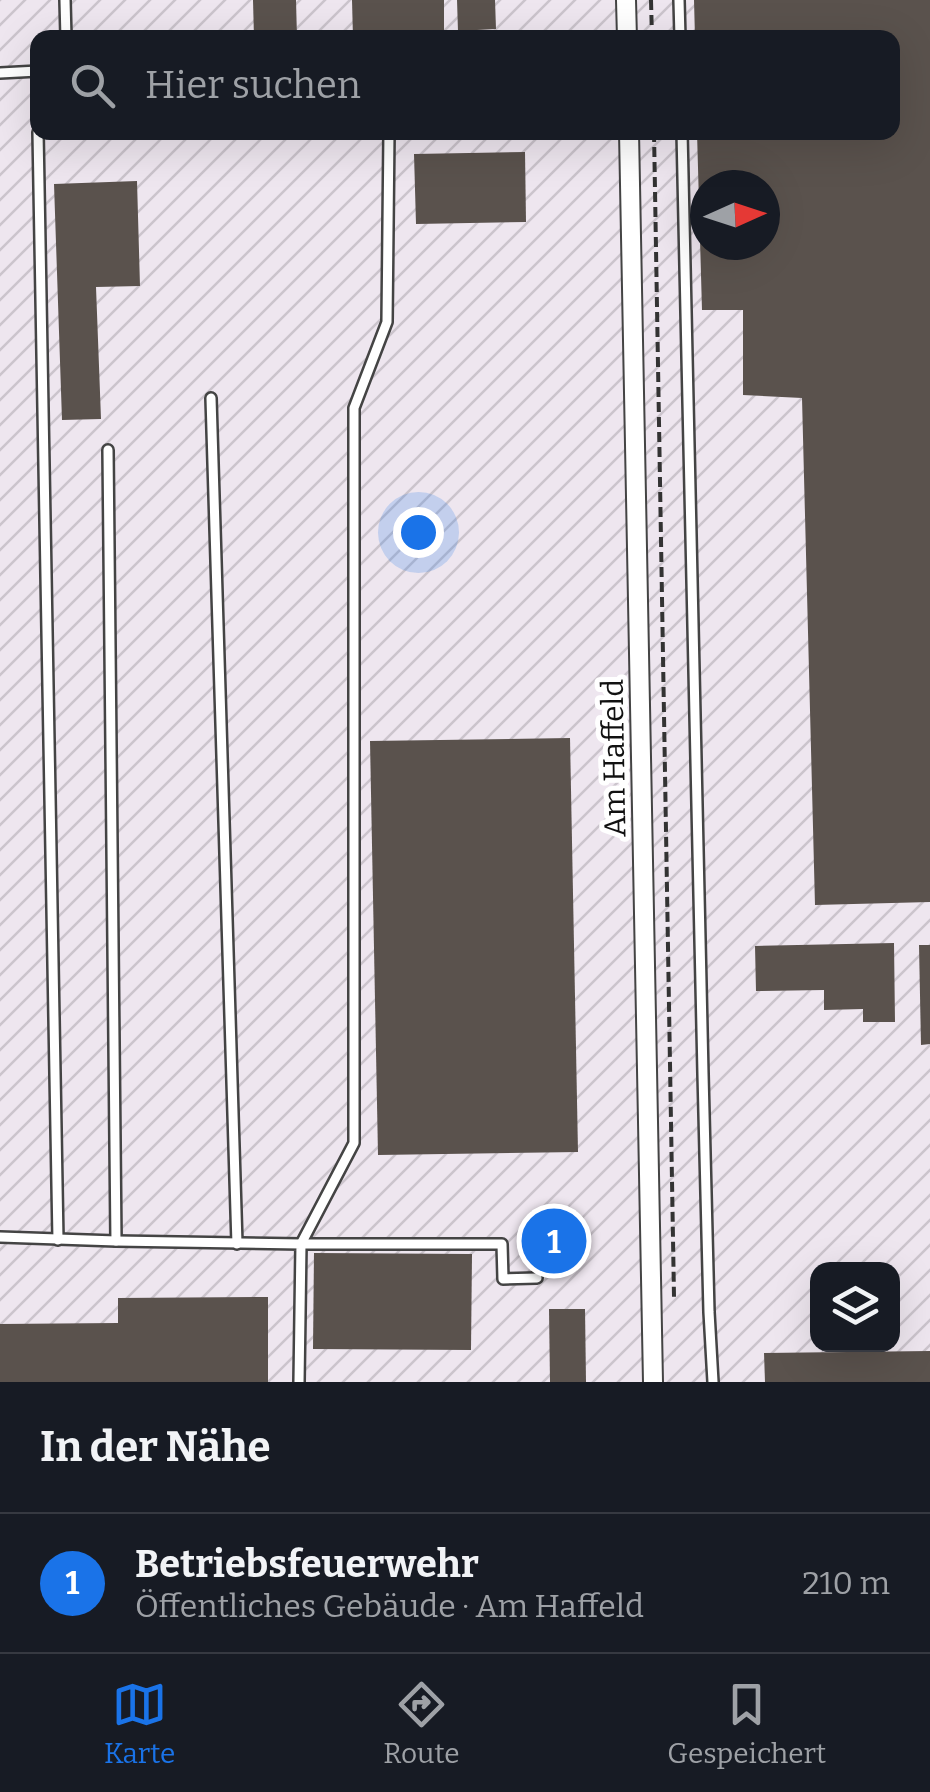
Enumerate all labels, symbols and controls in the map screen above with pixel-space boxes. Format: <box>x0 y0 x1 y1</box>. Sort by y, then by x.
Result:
search box <box>30 30 900 140</box>
icon: search <box>65 58 120 113</box>
text: Hier suchen <box>145 62 361 108</box>
north arrow <box>690 170 780 260</box>
your location <box>393 507 444 558</box>
street label: Am Haffeld <box>595 678 633 837</box>
pin: 1 <box>522 1204 586 1278</box>
map controls <box>810 1262 900 1352</box>
button: layers <box>810 1262 900 1352</box>
text: In der Nähe <box>40 1422 271 1472</box>
text: Betriebsfeuerwehr <box>135 1541 479 1587</box>
text: 1 <box>66 1564 79 1602</box>
text: 210 m <box>802 1564 890 1602</box>
text: Öffentliches Gebäude · Am Haffeld <box>135 1587 644 1625</box>
tab: Karte <box>104 1677 175 1770</box>
tab: Route <box>383 1677 460 1770</box>
tab: Gespeichert <box>667 1677 826 1770</box>

